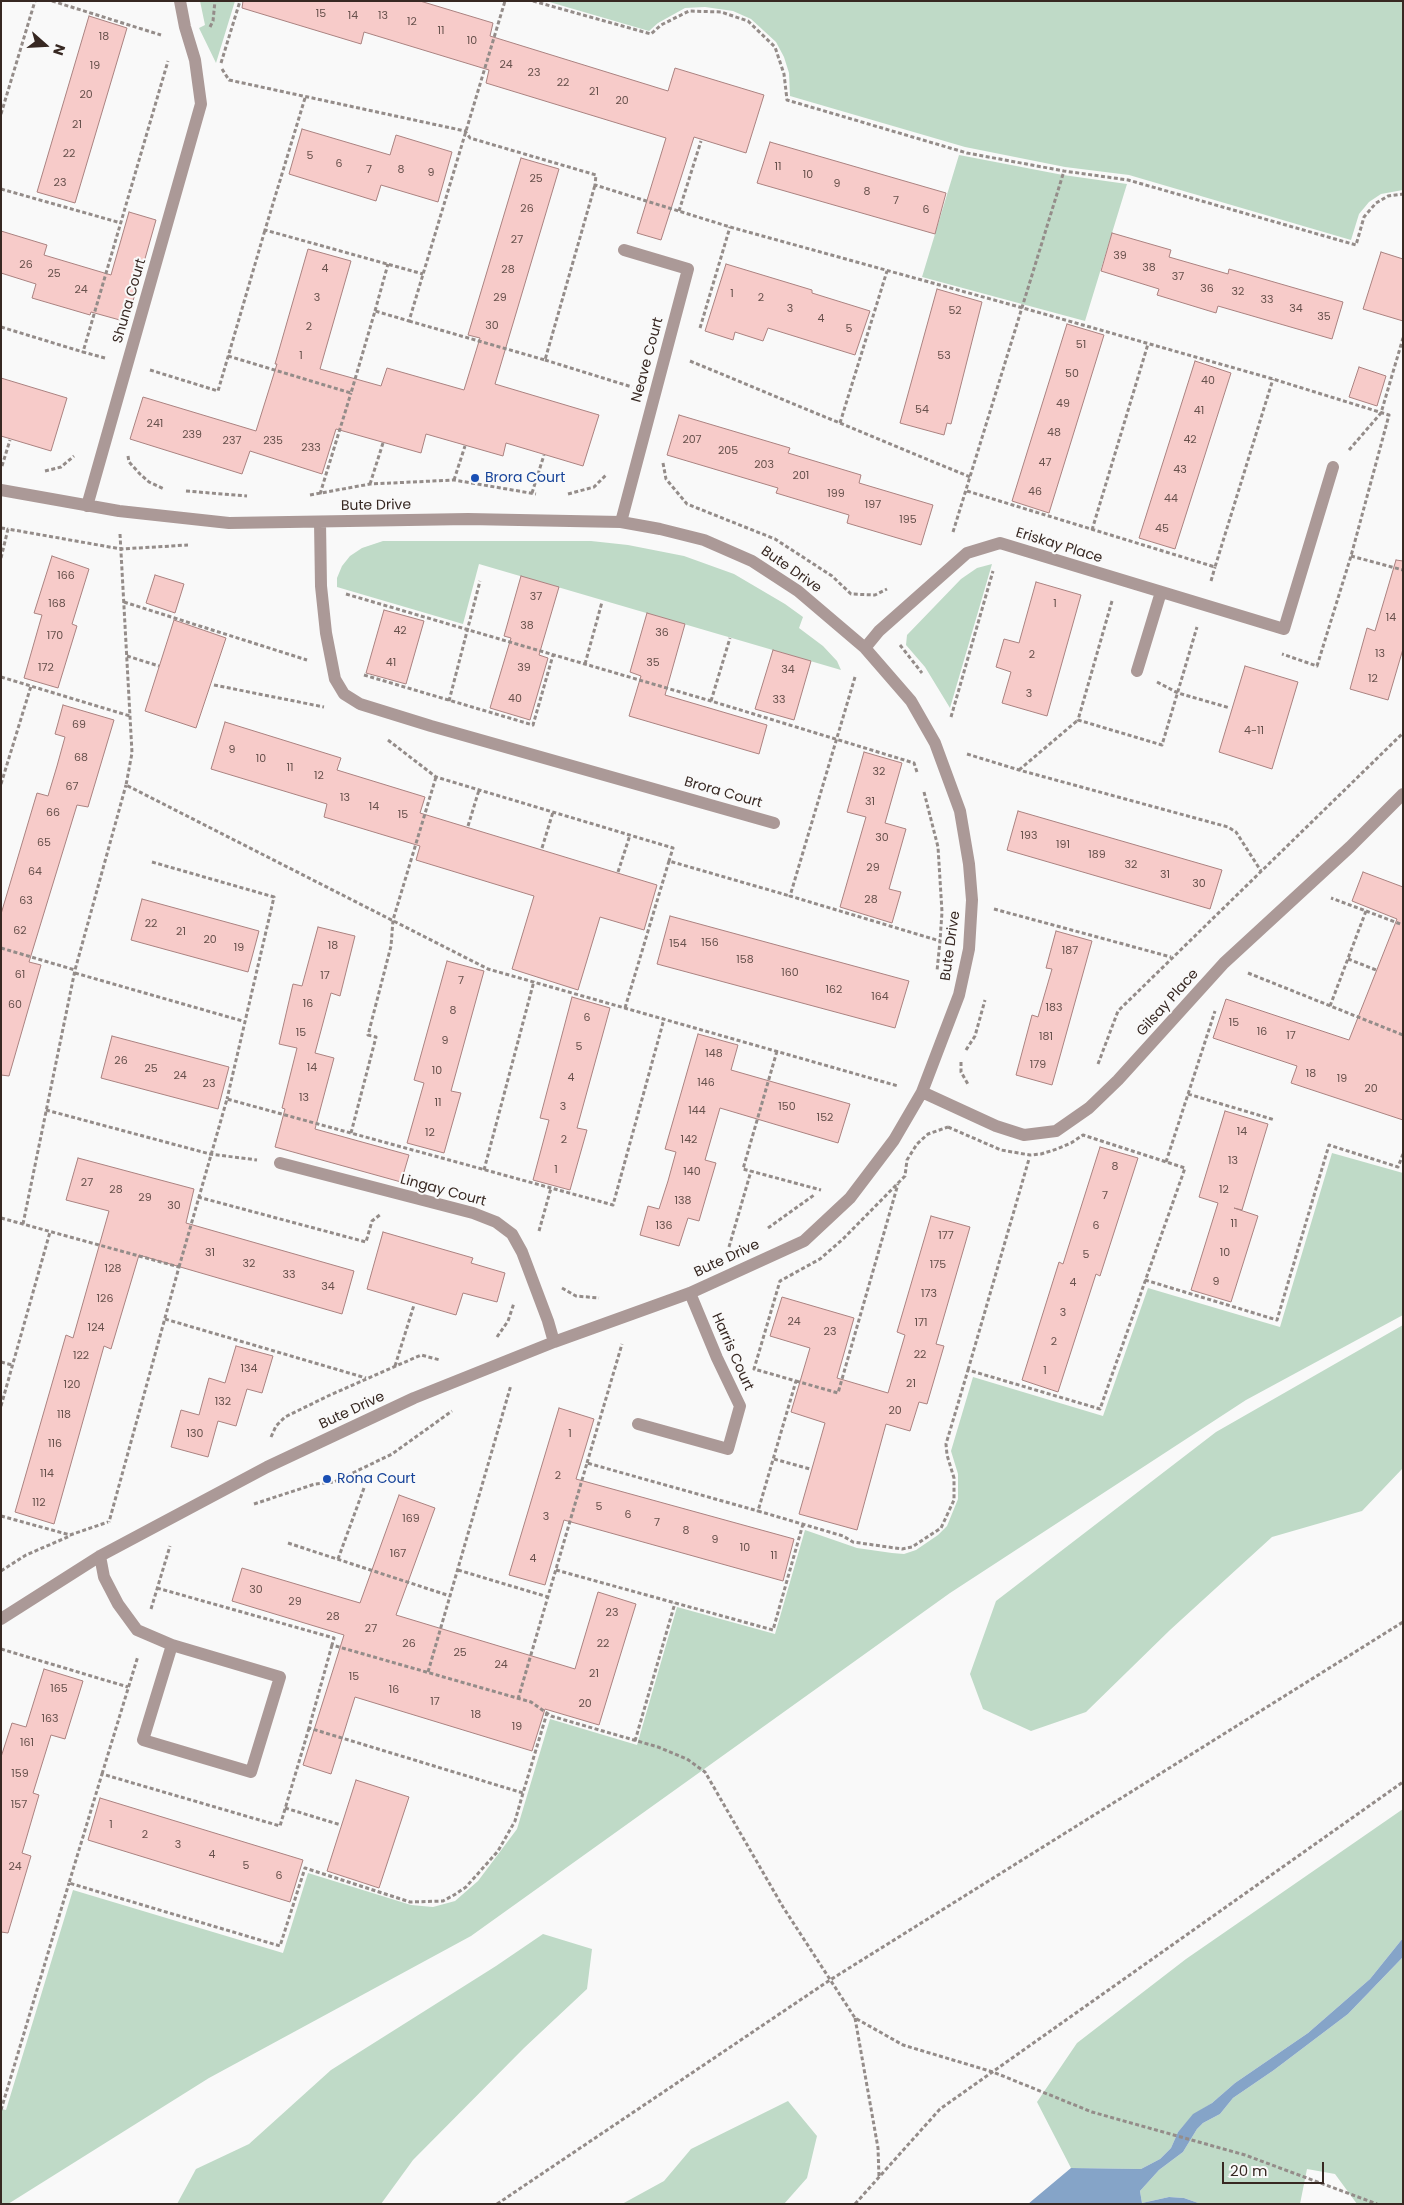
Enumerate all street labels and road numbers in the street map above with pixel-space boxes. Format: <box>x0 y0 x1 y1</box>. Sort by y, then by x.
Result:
street label: Shuna Court <box>110 257 150 345</box>
street label: Neave Court <box>629 316 667 404</box>
street label: Bute Drive <box>341 497 411 515</box>
street label: Eriskay Place <box>1014 525 1104 567</box>
street label: Bute Drive <box>757 543 825 597</box>
street label: Brora Court <box>682 774 764 812</box>
street label: Bute Drive <box>938 910 964 982</box>
street label: Gilsay Place <box>1134 966 1202 1040</box>
street label: Lingay Court <box>398 1171 488 1211</box>
street label: Bute Drive <box>692 1237 762 1281</box>
street label: Harris Court <box>707 1311 757 1393</box>
street label: Bute Drive <box>317 1389 387 1433</box>

